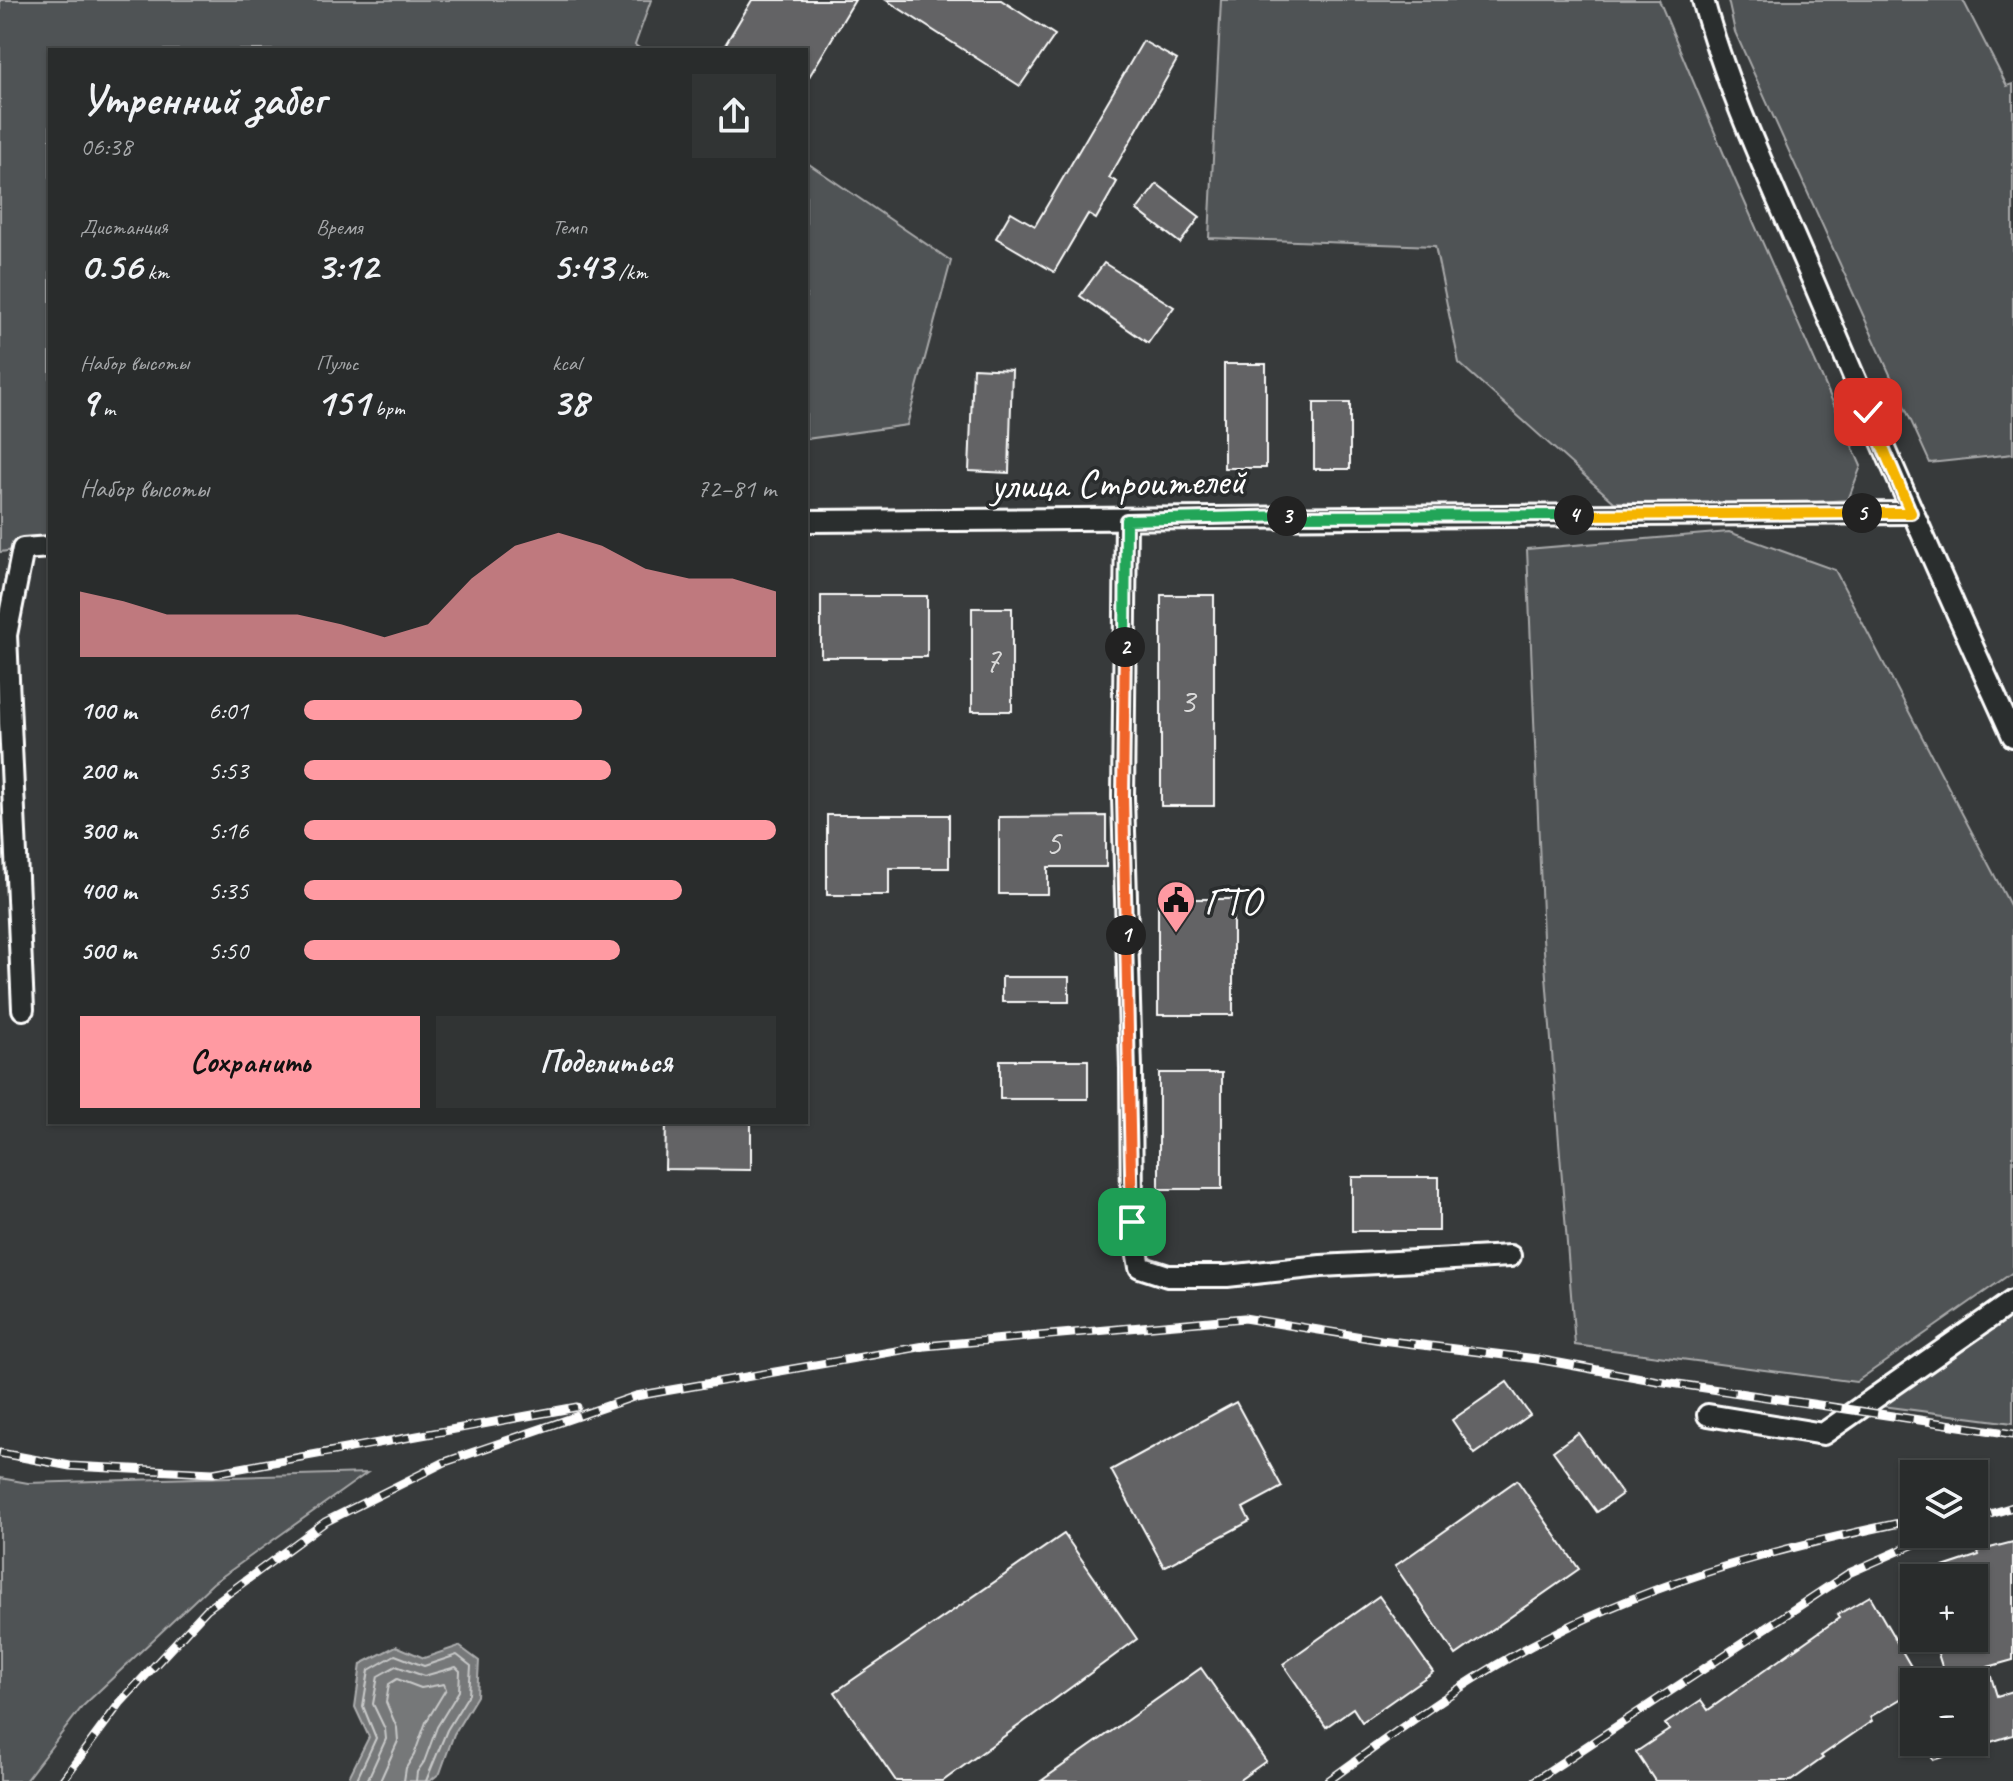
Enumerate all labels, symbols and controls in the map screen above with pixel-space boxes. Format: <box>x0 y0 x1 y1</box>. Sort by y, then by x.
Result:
text: Утренний забег <box>80 72 325 127</box>
button: share <box>692 74 776 158</box>
text: 06:38 <box>80 130 132 163</box>
text: Дистанция <box>80 213 168 241</box>
text: Время <box>316 213 362 241</box>
text: Темп <box>552 213 587 241</box>
text: 0.56 <box>80 241 142 291</box>
text: 3:12 <box>316 241 378 291</box>
text: 5:43 <box>552 241 613 291</box>
text: km <box>142 258 169 286</box>
text: /km <box>613 258 647 286</box>
text: Набор высоты <box>80 349 189 377</box>
text: Пульс <box>316 349 358 377</box>
text: kcal <box>552 349 581 377</box>
text: 9 <box>80 377 98 427</box>
text: 151 <box>316 377 369 427</box>
text: 38 <box>552 377 588 427</box>
pin <box>1834 378 1902 446</box>
icon: check <box>1846 390 1890 434</box>
text: m <box>98 394 115 422</box>
text: bpm <box>369 394 405 422</box>
street label: улица Строителей <box>988 456 1248 510</box>
text: Набор высоты <box>80 472 209 505</box>
text: 72–81 m <box>697 472 776 505</box>
pin: 5 <box>1842 493 1882 533</box>
pin: 4 <box>1554 495 1594 535</box>
pin: 3 <box>1267 496 1307 536</box>
text: 5 <box>1857 499 1867 527</box>
text: 4 <box>1569 501 1579 529</box>
text: 3 <box>1282 502 1292 530</box>
pin: 2 <box>1105 627 1145 667</box>
text: 2 <box>1120 633 1130 661</box>
house number: 7 <box>984 637 1002 683</box>
house number: 3 <box>1179 678 1198 724</box>
text: 100 m <box>80 694 136 727</box>
text: 6:01 <box>208 694 248 727</box>
text: 200 m <box>80 754 136 787</box>
text: 5:53 <box>208 754 248 787</box>
text: 300 m <box>80 814 136 847</box>
text: 5:16 <box>208 814 248 847</box>
house number: 5 <box>1045 820 1063 866</box>
text: 400 m <box>80 874 136 907</box>
text: 5:35 <box>208 874 248 907</box>
place label: ГТО <box>1204 876 1265 926</box>
public building icon: ГТО <box>1155 879 1197 934</box>
pin: 1 <box>1106 915 1146 955</box>
text: 1 <box>1121 921 1131 949</box>
text: 500 m <box>80 934 136 967</box>
text: 5:50 <box>208 934 248 967</box>
button: Сохранить <box>80 1016 420 1108</box>
button: Поделиться <box>436 1016 776 1108</box>
pin <box>1098 1188 1166 1256</box>
icon: arrive <box>1110 1200 1154 1244</box>
map controls <box>1900 1460 1988 1756</box>
button: layers <box>1900 1460 1988 1548</box>
button: + <box>1900 1564 1988 1652</box>
button: − <box>1900 1668 1988 1756</box>

